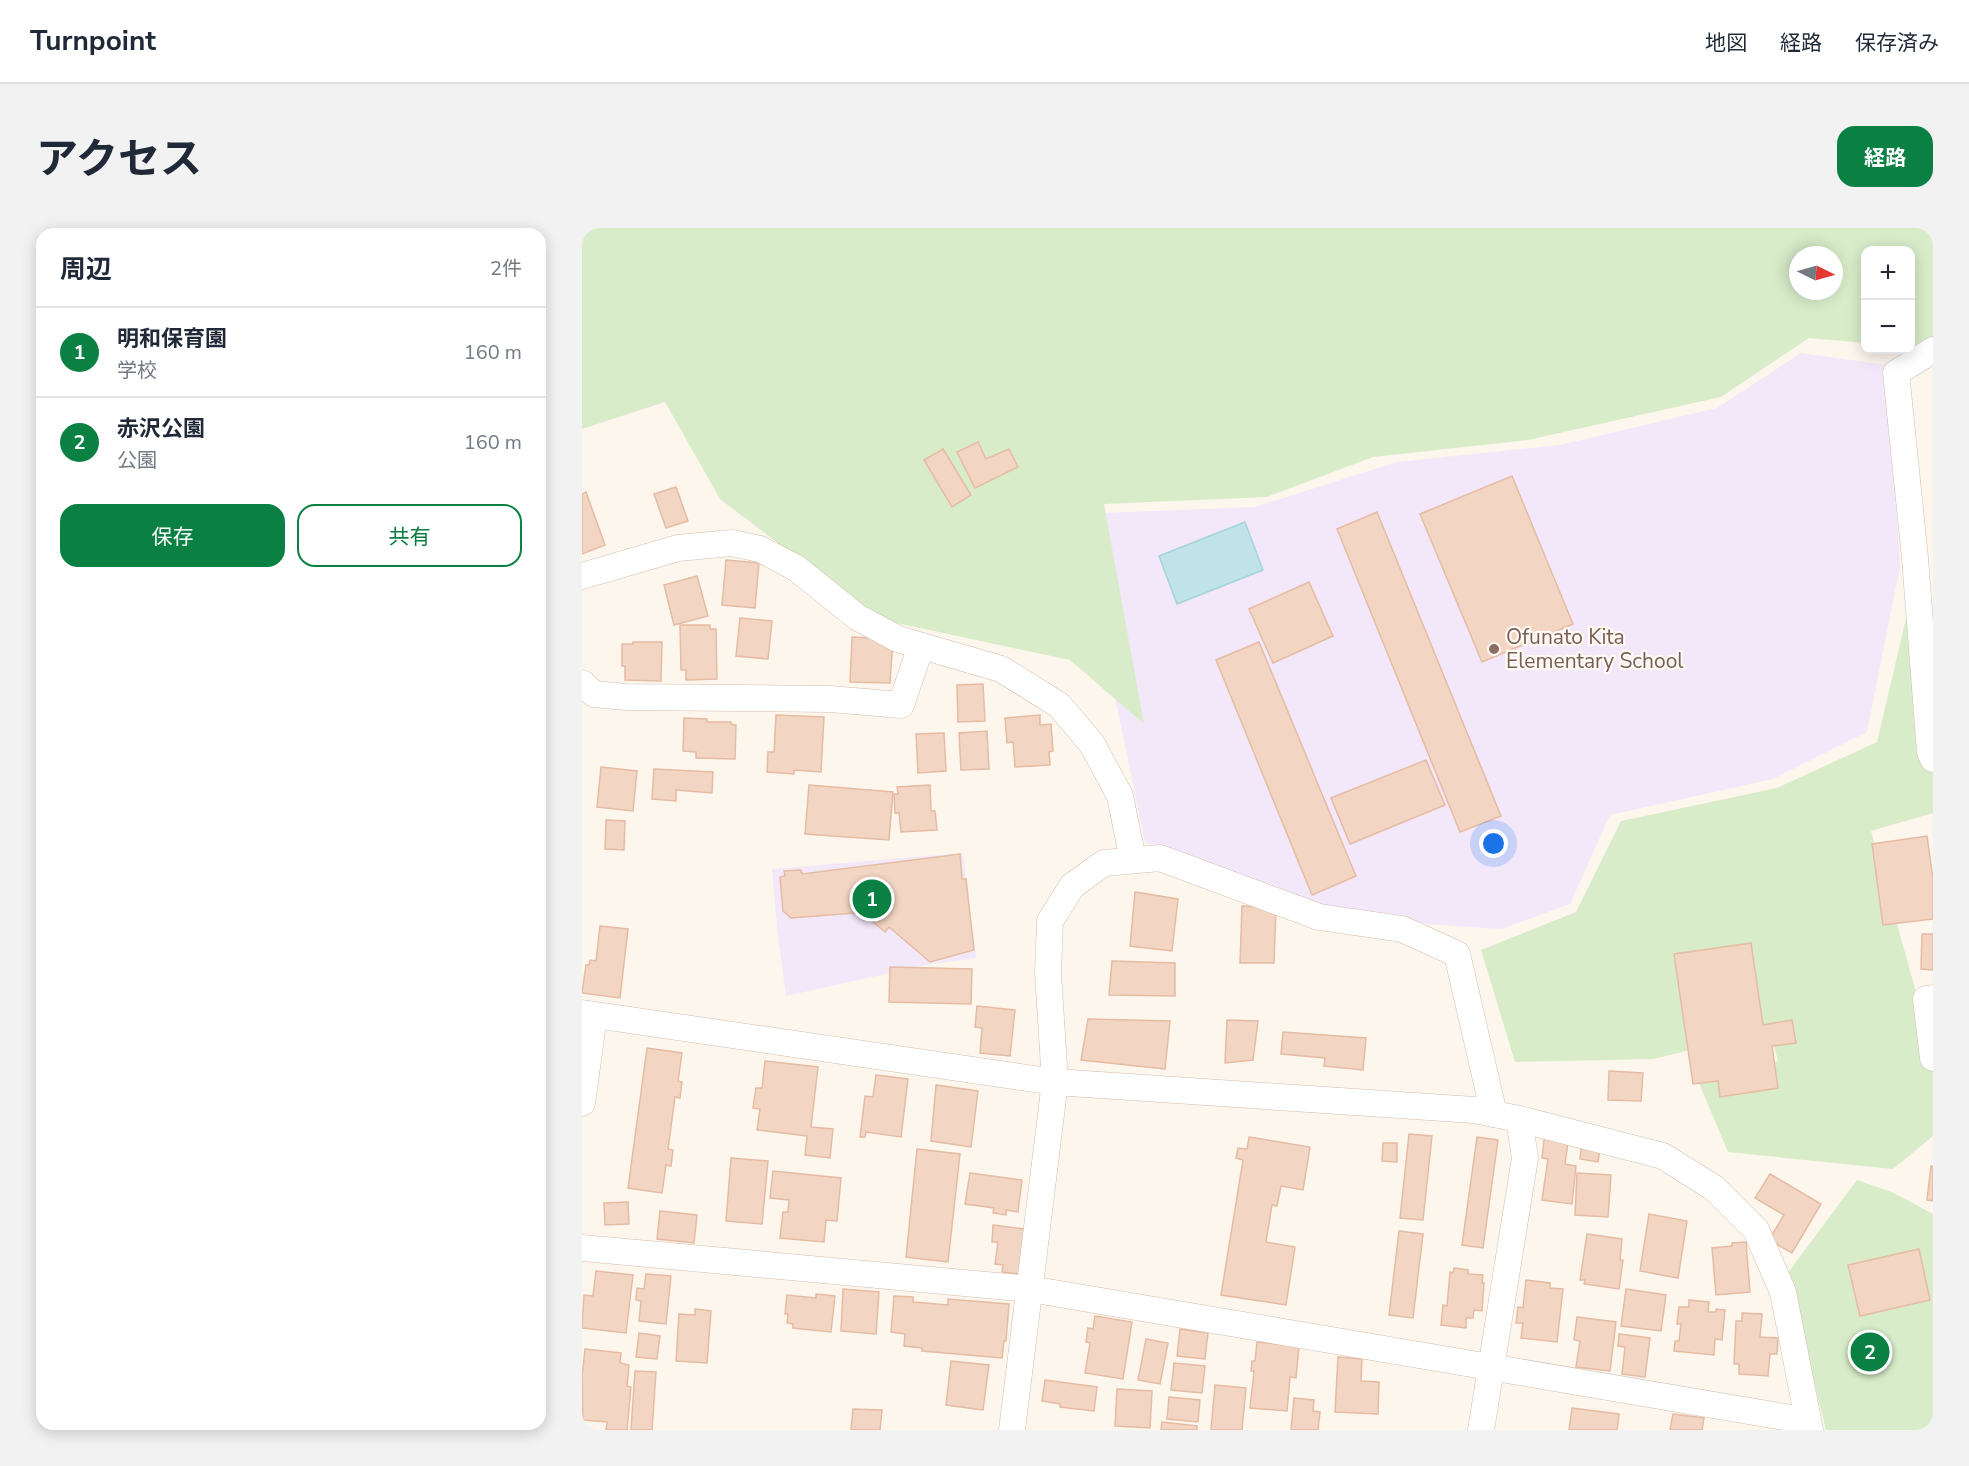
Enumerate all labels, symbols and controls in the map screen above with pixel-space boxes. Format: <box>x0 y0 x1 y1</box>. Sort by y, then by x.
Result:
text: Turnpoint <box>30 22 156 60</box>
text: 地図 <box>1705 29 1747 57</box>
text: 経路 <box>1780 29 1822 57</box>
text: 保存済み <box>1855 29 1939 57</box>
button: 経路 <box>1837 126 1933 187</box>
text: アクセス <box>36 131 202 188</box>
north arrow <box>1789 246 1843 300</box>
map controls <box>1861 246 1915 354</box>
button: + <box>1861 246 1915 300</box>
text: 周辺 <box>60 252 112 287</box>
text: 2件 <box>490 255 522 282</box>
button: − <box>1861 300 1915 354</box>
text: 明和保育園 <box>117 324 227 354</box>
text: 1 <box>74 339 86 366</box>
text: 160 m <box>464 339 522 366</box>
text: 学校 <box>117 357 157 384</box>
text: 赤沢公園 <box>117 414 205 444</box>
text: 2 <box>74 429 86 456</box>
text: 160 m <box>464 429 522 456</box>
text: 公園 <box>117 447 157 474</box>
button: 保存 <box>60 504 285 567</box>
button: 共有 <box>297 504 522 567</box>
place label: Ofunato Kita Elementary School <box>1506 623 1684 675</box>
marker: Ofunato Kita Elementary School <box>1487 642 1501 656</box>
your location <box>1479 829 1508 858</box>
pin: 1 <box>852 876 892 922</box>
pin: 2 <box>1850 1330 1890 1374</box>

